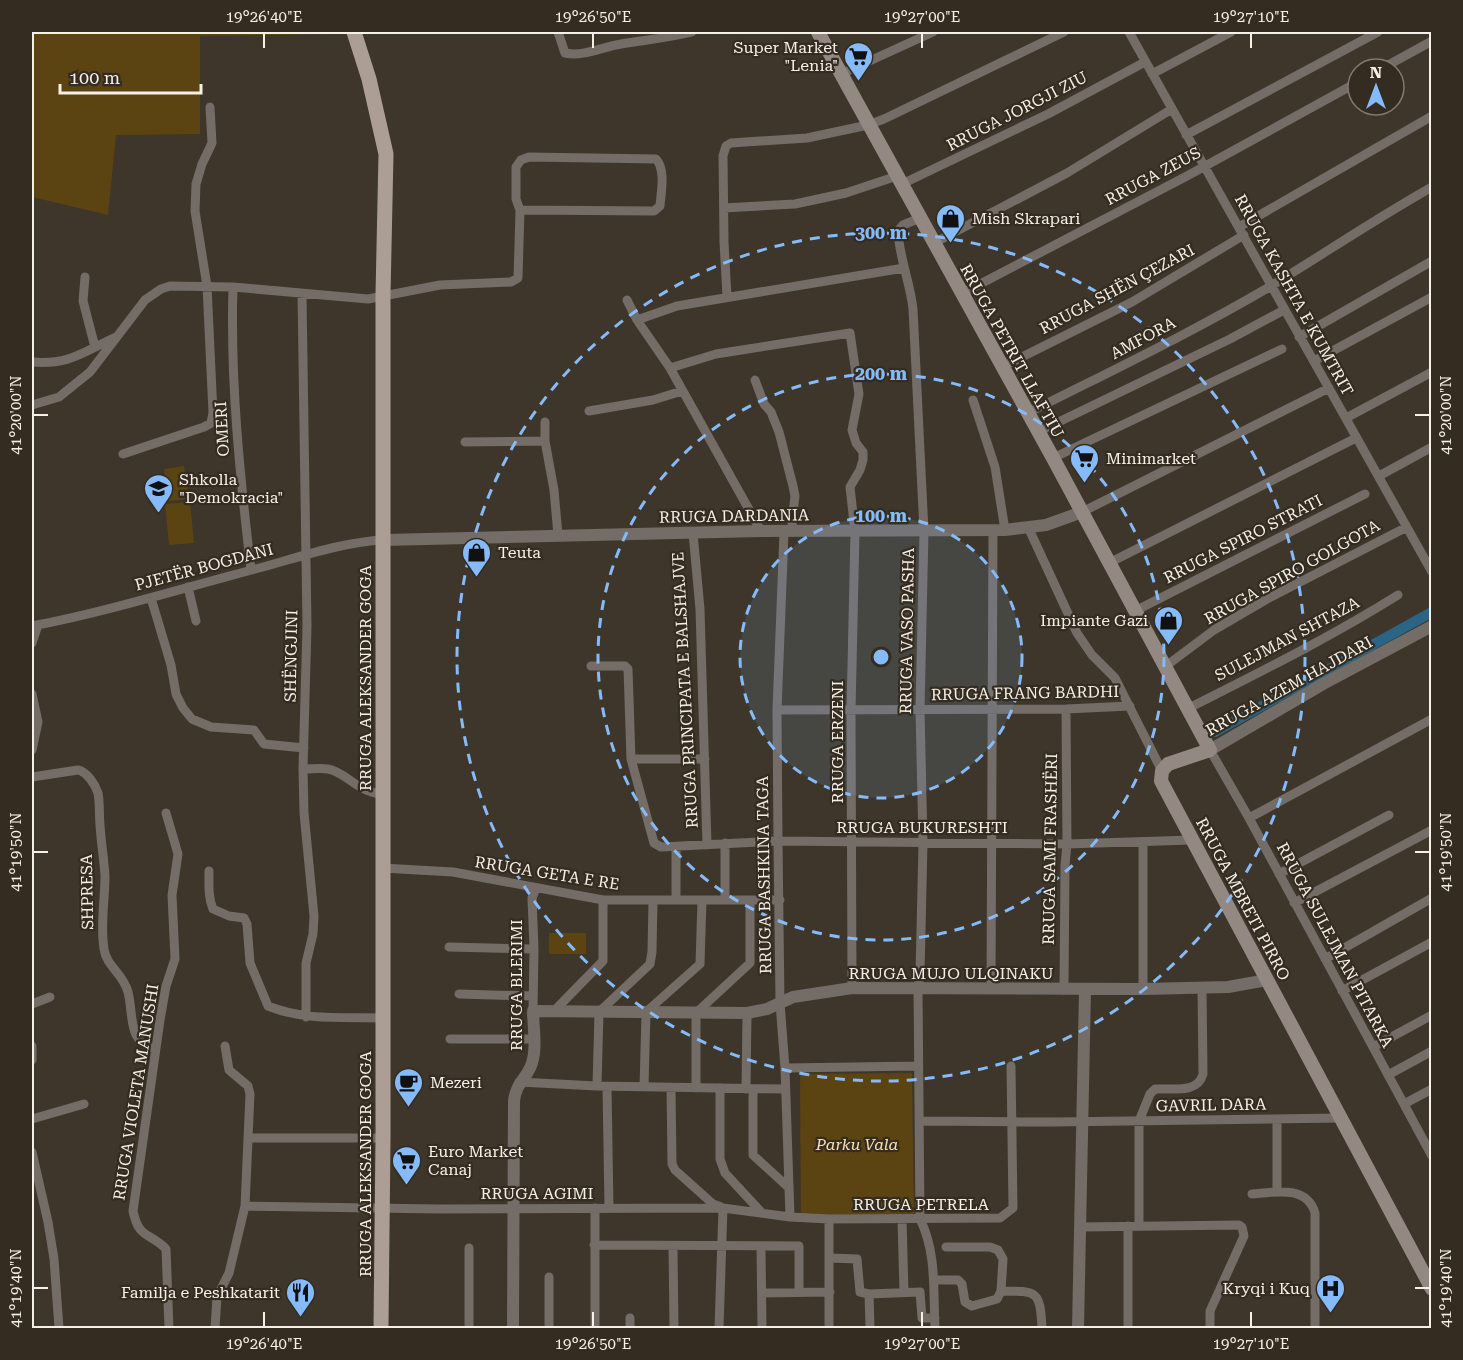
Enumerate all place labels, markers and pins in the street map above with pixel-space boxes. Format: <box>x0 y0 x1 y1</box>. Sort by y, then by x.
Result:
place label: Super Market "Lenia" <box>733 38 838 75</box>
supermarket icon: Super Market "Lenia" <box>843 40 875 82</box>
shop icon: Mish Skrapari <box>935 202 967 244</box>
place label: Mish Skrapari <box>972 209 1080 228</box>
supermarket icon: Minimarket <box>1069 442 1101 484</box>
place label: Minimarket <box>1106 449 1196 468</box>
place label: Shkolla "Demokracia" <box>179 470 283 507</box>
school or university icon: Shkolla "Demokracia" <box>142 472 174 514</box>
shop icon: Teuta <box>461 536 493 578</box>
place label: Teuta <box>498 543 541 562</box>
shop icon: Impiante Gazi <box>1153 604 1185 646</box>
place label: Impiante Gazi <box>1040 611 1148 630</box>
centre of rings <box>871 647 891 667</box>
cafe icon: Mezeri <box>393 1066 425 1108</box>
place label: Mezeri <box>430 1073 482 1092</box>
place label: Euro Market Canaj <box>428 1142 523 1179</box>
supermarket icon: Euro Market Canaj <box>391 1144 423 1186</box>
hospital icon: Kryqi i Kuq <box>1315 1272 1347 1314</box>
restaurant icon: Familja e Peshkatarit <box>285 1276 317 1318</box>
place label: Kryqi i Kuq <box>1223 1279 1310 1298</box>
place label: Familja e Peshkatarit <box>121 1283 280 1302</box>

